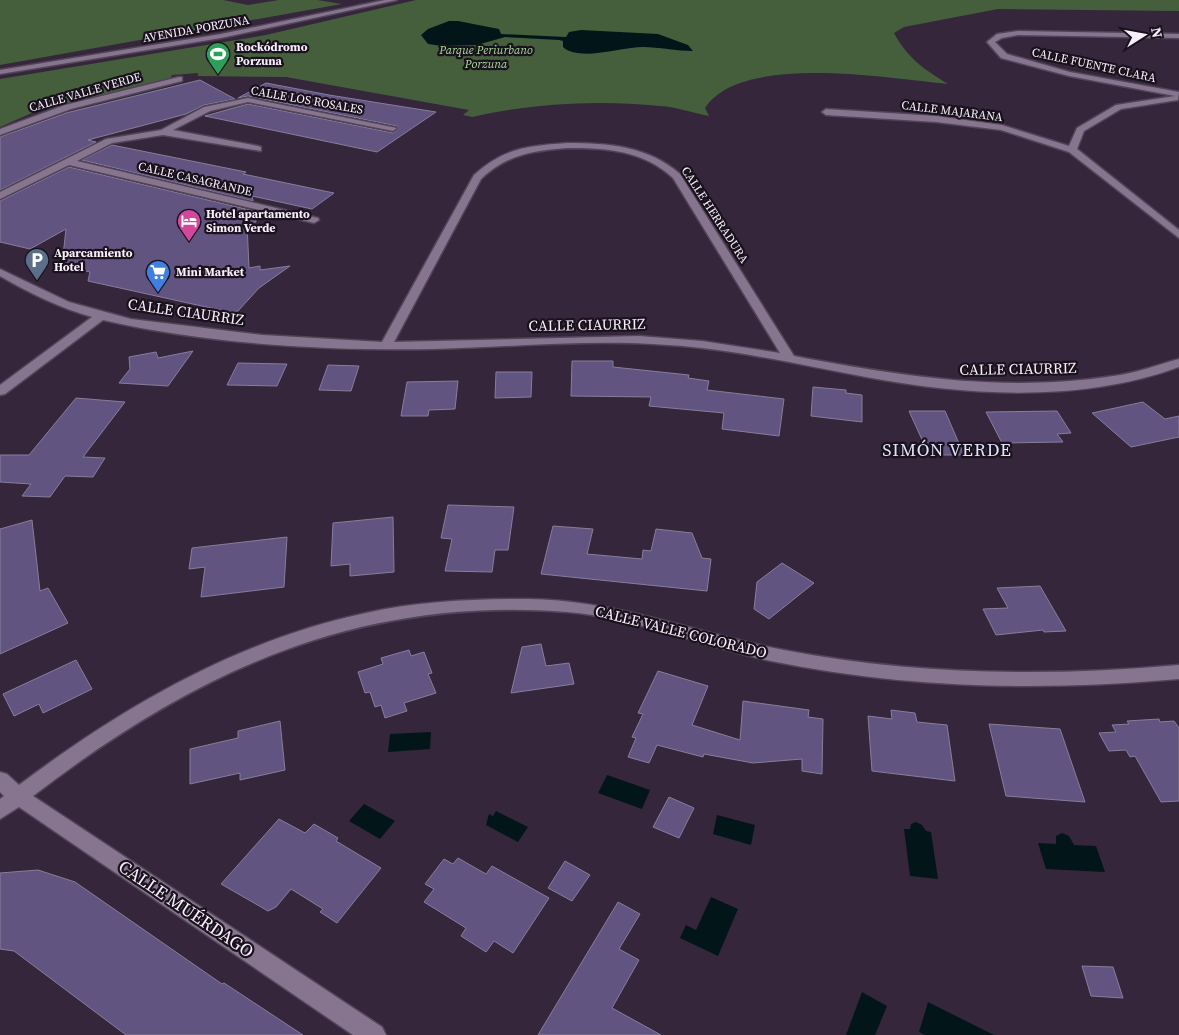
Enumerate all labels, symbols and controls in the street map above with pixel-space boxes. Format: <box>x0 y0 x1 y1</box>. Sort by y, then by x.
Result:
north arrow <box>1119 10 1169 60</box>
street label: AVENIDA PORZUNA <box>141 12 251 46</box>
text: N <box>1146 26 1168 39</box>
place label: Rockódromo Porzuna <box>236 39 308 69</box>
sports icon: Rockódromo Porzuna <box>205 41 231 75</box>
park label: Parque Periurbano Porzuna <box>438 42 533 72</box>
street label: CALLE FUENTE CLARA <box>1030 44 1158 86</box>
street label: CALLE VALLE VERDE <box>27 68 143 116</box>
street label: CALLE LOS ROSALES <box>250 82 364 118</box>
street label: CALLE MAJARANA <box>900 97 1004 125</box>
street label: CALLE CASAGRANDE <box>137 158 253 200</box>
street label: CALLE HERRADURA <box>678 164 752 266</box>
place label: Hotel apartamento Simon Verde <box>206 206 310 236</box>
hotel icon: Hotel apartamento Simon Verde <box>176 208 202 242</box>
place label: Aparcamiento Hotel <box>54 245 133 275</box>
parking icon: Aparcamiento Hotel <box>24 247 50 281</box>
supermarket icon: Mini Market <box>145 259 171 293</box>
place label: Mini Market <box>176 264 245 280</box>
street label: CALLE CIAURRIZ <box>127 293 245 330</box>
street label: CALLE CIAURRIZ <box>528 313 646 336</box>
street label: CALLE CIAURRIZ <box>959 357 1077 380</box>
district label: SIMÓN VERDE <box>882 437 1012 462</box>
street label: CALLE VALLE COLORADO <box>593 600 769 663</box>
street label: CALLE MUÉRDAGO <box>114 854 259 963</box>

